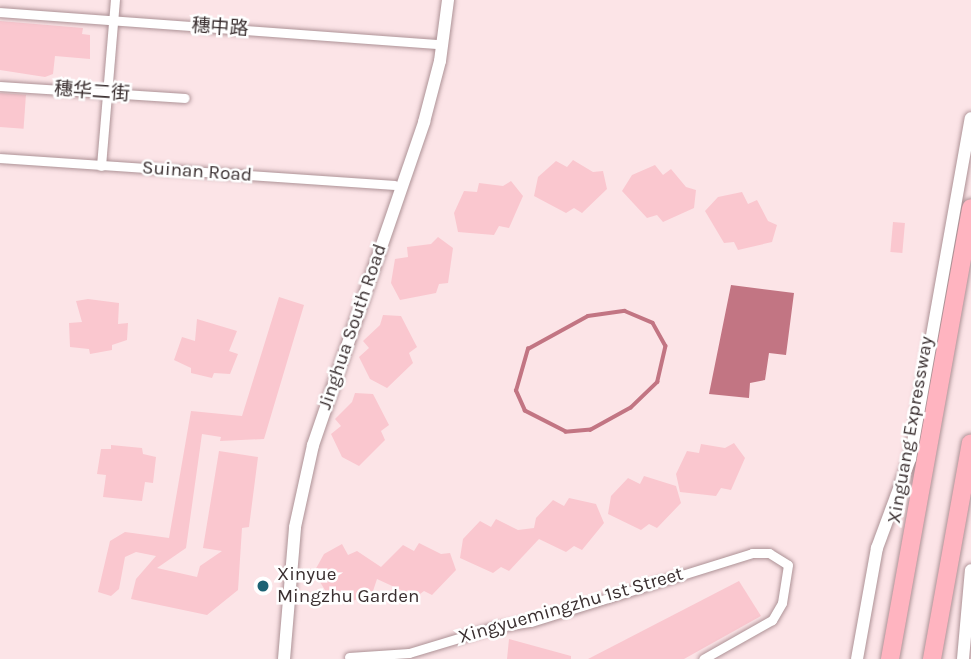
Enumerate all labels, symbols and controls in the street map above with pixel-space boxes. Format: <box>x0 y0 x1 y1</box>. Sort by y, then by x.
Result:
street label: 穗中路 <box>191 15 249 41</box>
street label: 穗华二街 <box>53 78 131 106</box>
street label: Suinan Road <box>141 157 253 187</box>
street label: Jinghua South Road <box>314 241 392 413</box>
street label: Xinguang Expressway <box>883 335 939 525</box>
street label: Xingyuemingzhu 1st Street <box>456 563 686 649</box>
place label: Xinyue Mingzhu Garden <box>277 564 419 608</box>
marker: Xinyue Mingzhu Garden <box>255 578 271 594</box>

